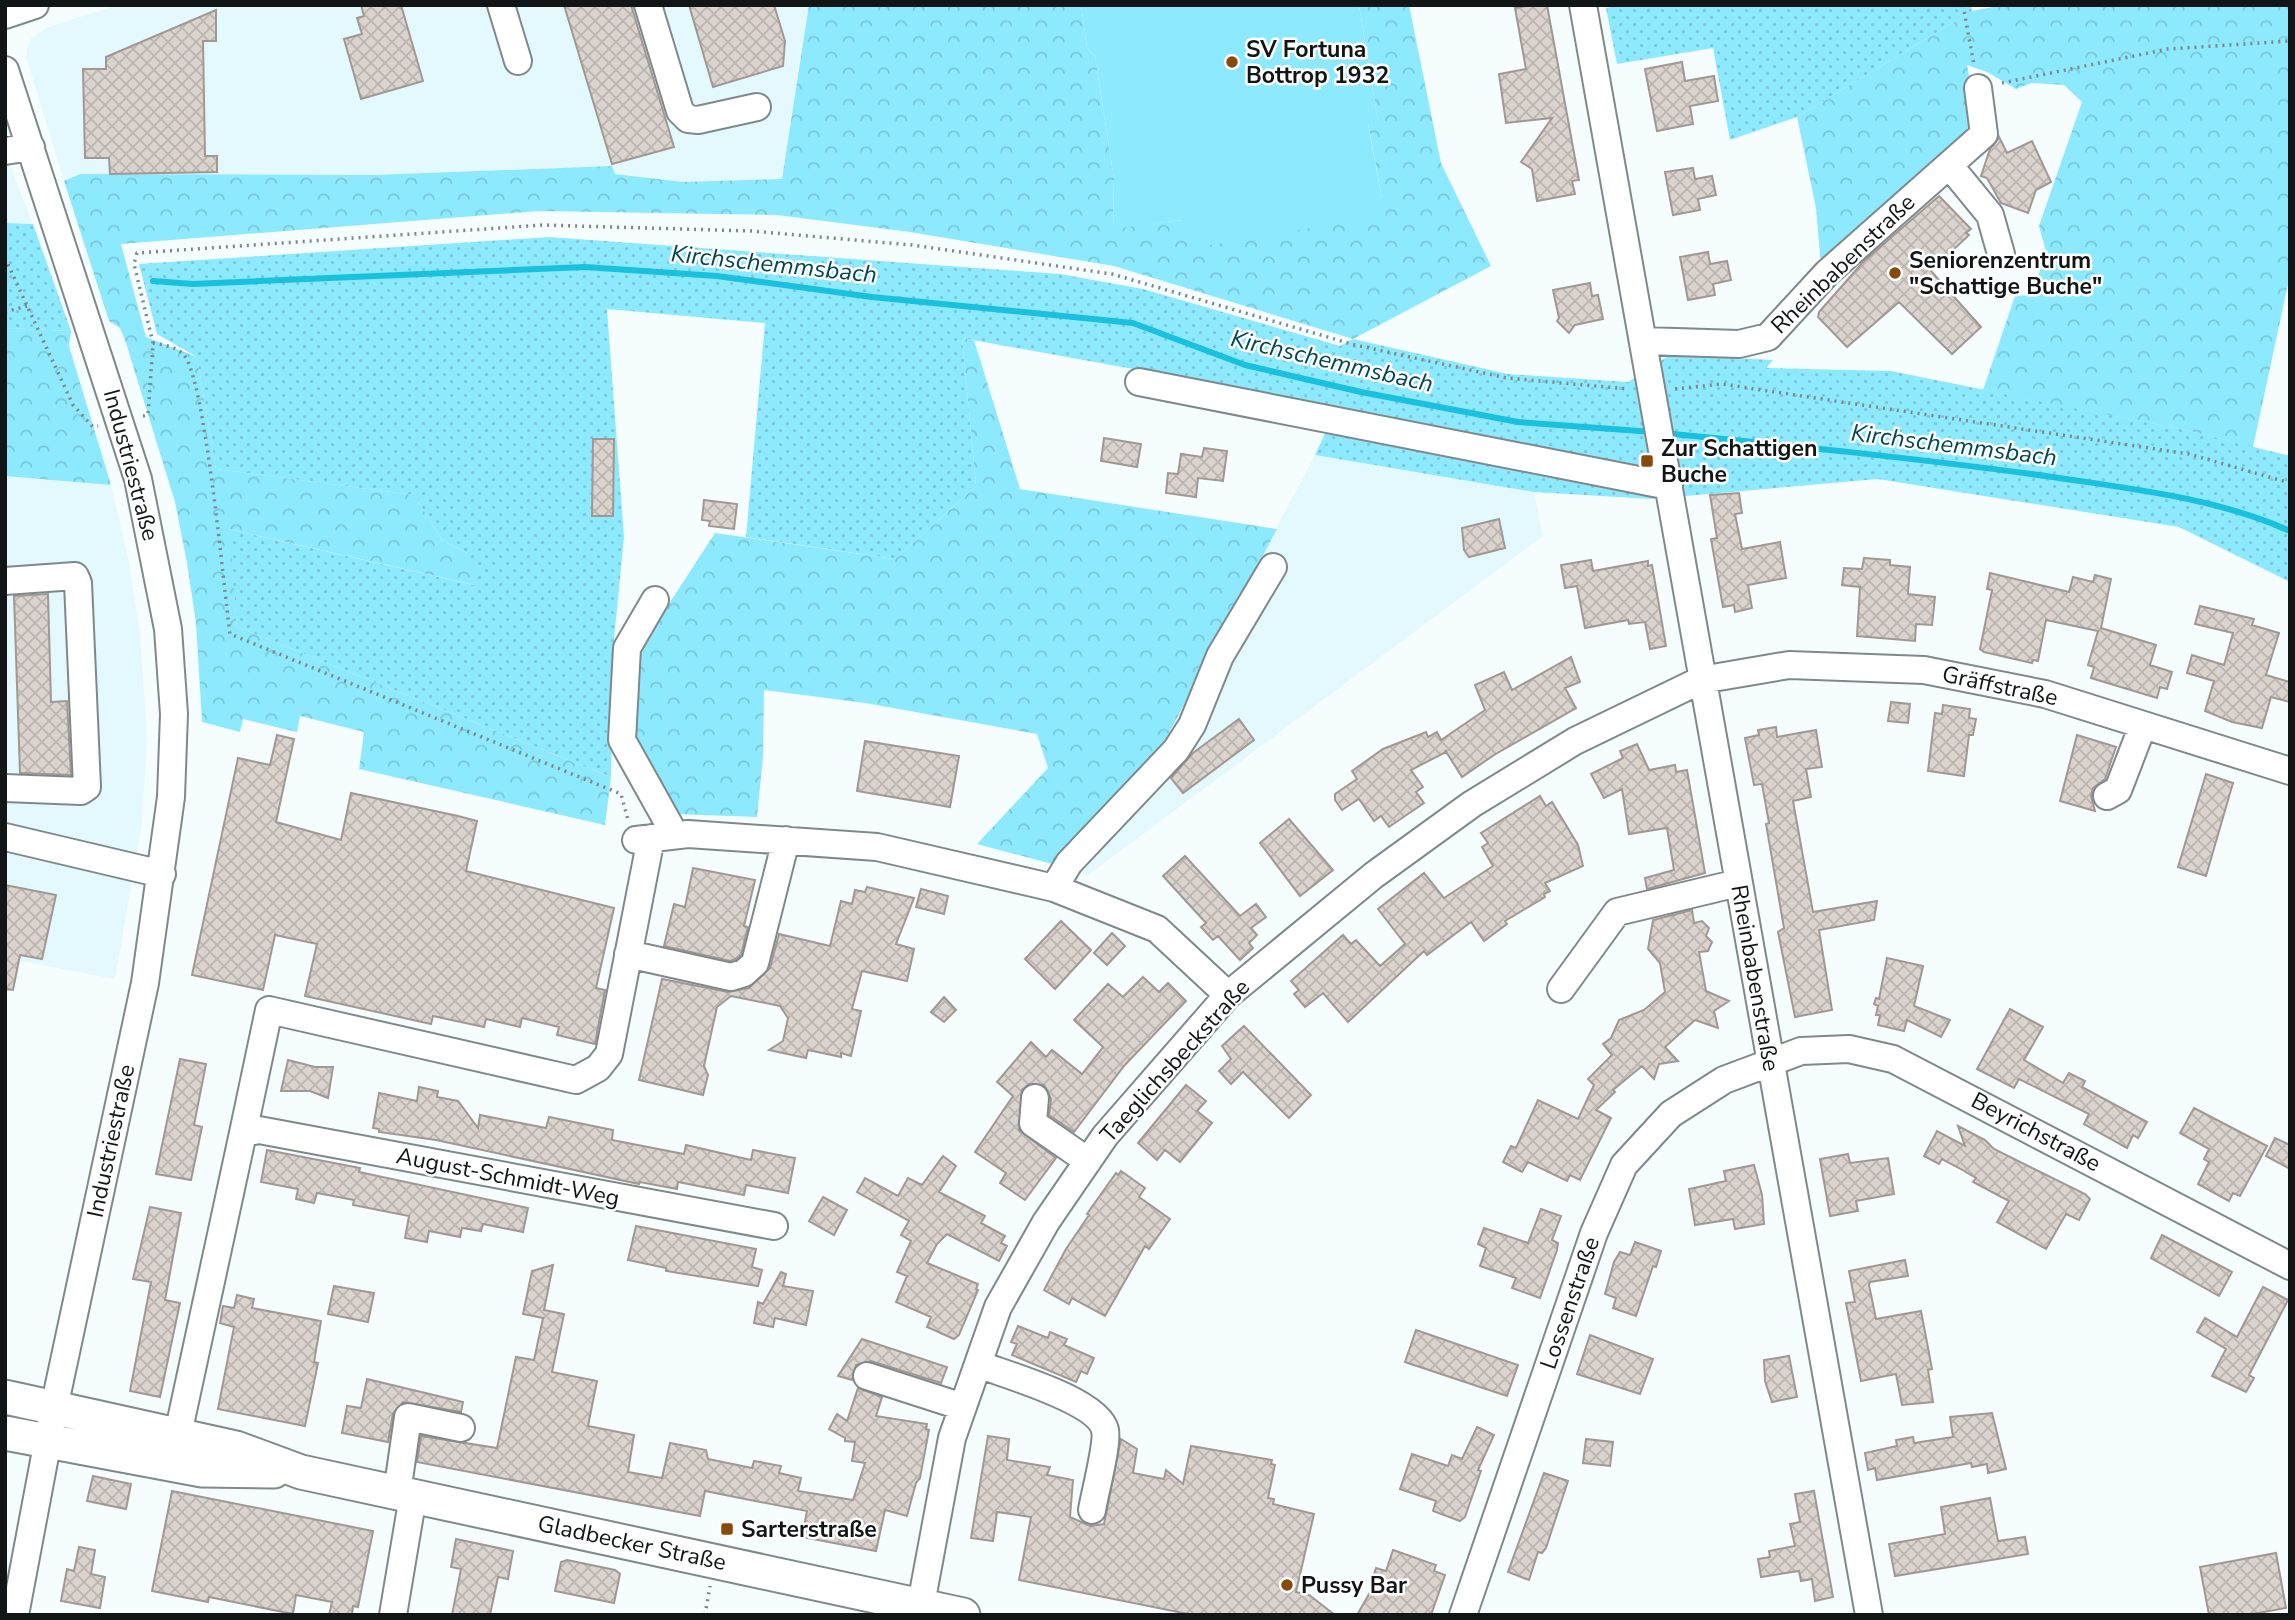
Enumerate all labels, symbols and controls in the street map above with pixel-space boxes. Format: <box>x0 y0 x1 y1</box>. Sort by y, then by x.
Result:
place label: SV Fortuna Bottrop 1932 <box>1246 34 1389 91</box>
marker: SV Fortuna Bottrop 1932 <box>1224 54 1240 70</box>
street label: Rheinbabenstraße <box>1764 187 1922 341</box>
water label: Kirchschemmsbach <box>669 237 879 291</box>
place label: Seniorenzentrum "Schattige Buche" <box>1909 245 2102 302</box>
marker: Seniorenzentrum "Schattige Buche" <box>1887 265 1903 281</box>
water label: Kirchschemmsbach <box>1228 322 1436 400</box>
street label: Industriestraße <box>96 386 166 544</box>
water label: Kirchschemmsbach <box>1849 417 2059 473</box>
place label: Zur Schattigen Buche <box>1661 433 1817 490</box>
marker: Zur Schattigen Buche <box>1639 453 1655 469</box>
street label: Gräffstraße <box>1939 659 2061 713</box>
street label: Rheinbabenstraße <box>1723 882 1787 1074</box>
street label: Taeglichsbeckstraße <box>1093 973 1257 1149</box>
street label: Industriestraße <box>80 1062 142 1220</box>
street label: Beyrichstraße <box>1966 1085 2106 1179</box>
street label: August-Schmidt-Weg <box>394 1140 622 1214</box>
street label: Lossenstraße <box>1533 1233 1607 1373</box>
street label: Gladbecker Straße <box>535 1508 729 1578</box>
place label: Sarterstraße <box>741 1514 877 1545</box>
marker: Sarterstraße <box>719 1521 735 1537</box>
place label: Pussy Bar <box>1301 1570 1407 1601</box>
marker: Pussy Bar <box>1279 1577 1295 1593</box>

